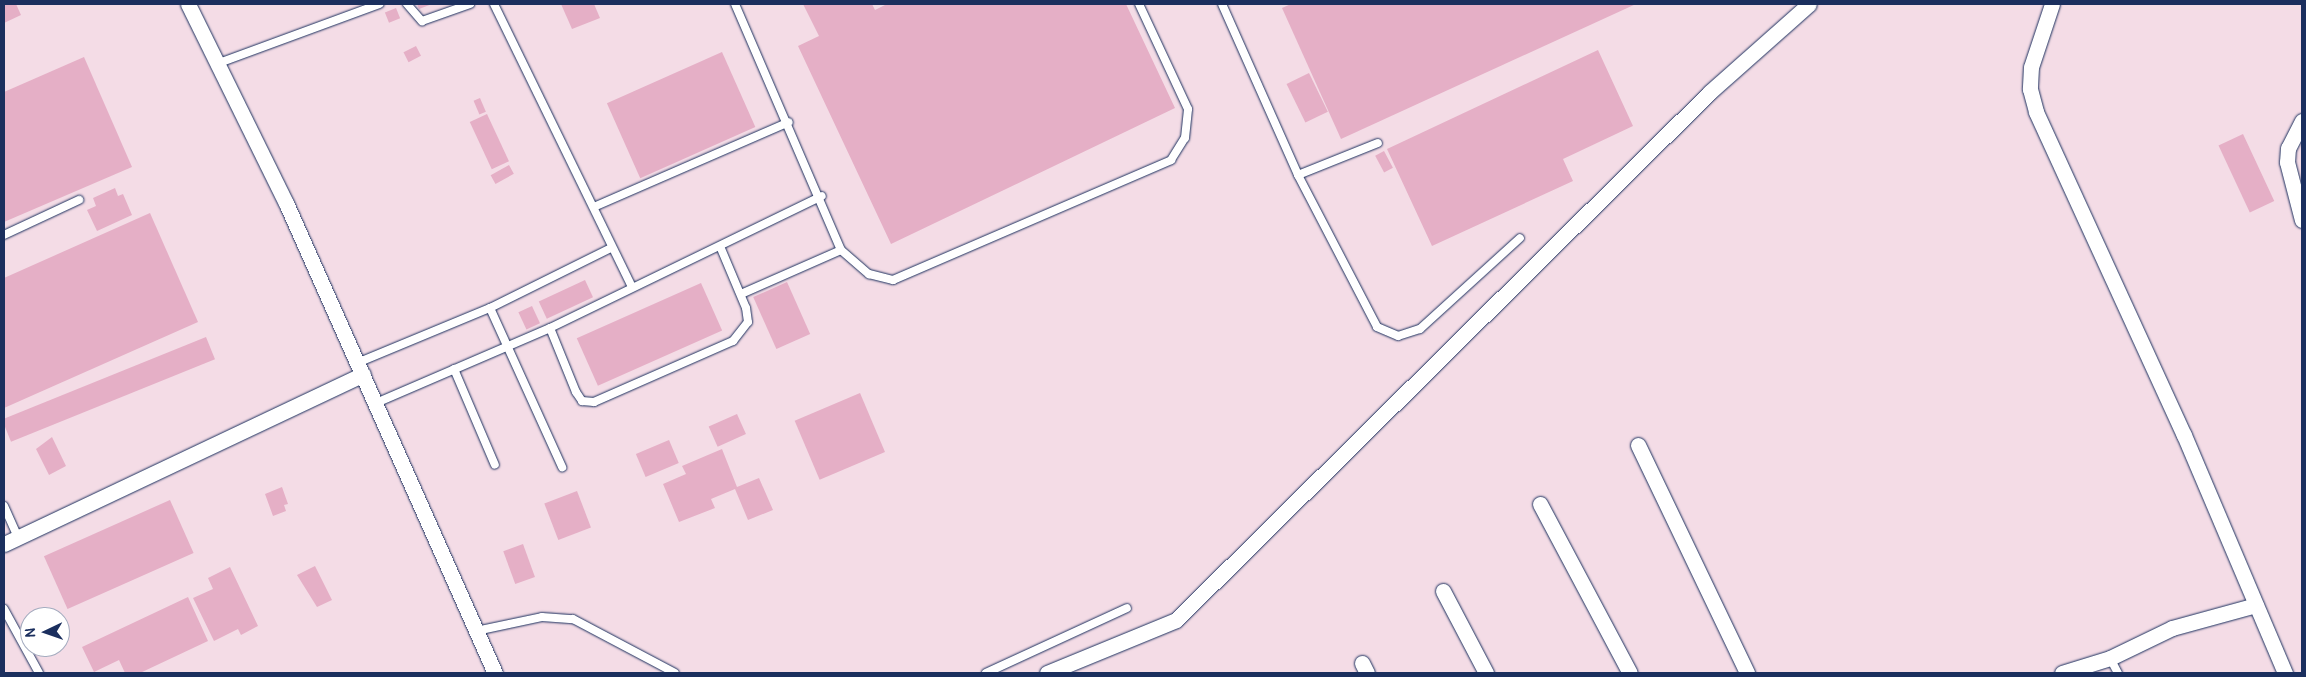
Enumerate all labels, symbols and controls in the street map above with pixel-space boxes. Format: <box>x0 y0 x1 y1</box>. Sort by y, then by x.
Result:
north arrow <box>20 607 70 657</box>
text: N <box>22 628 39 638</box>

